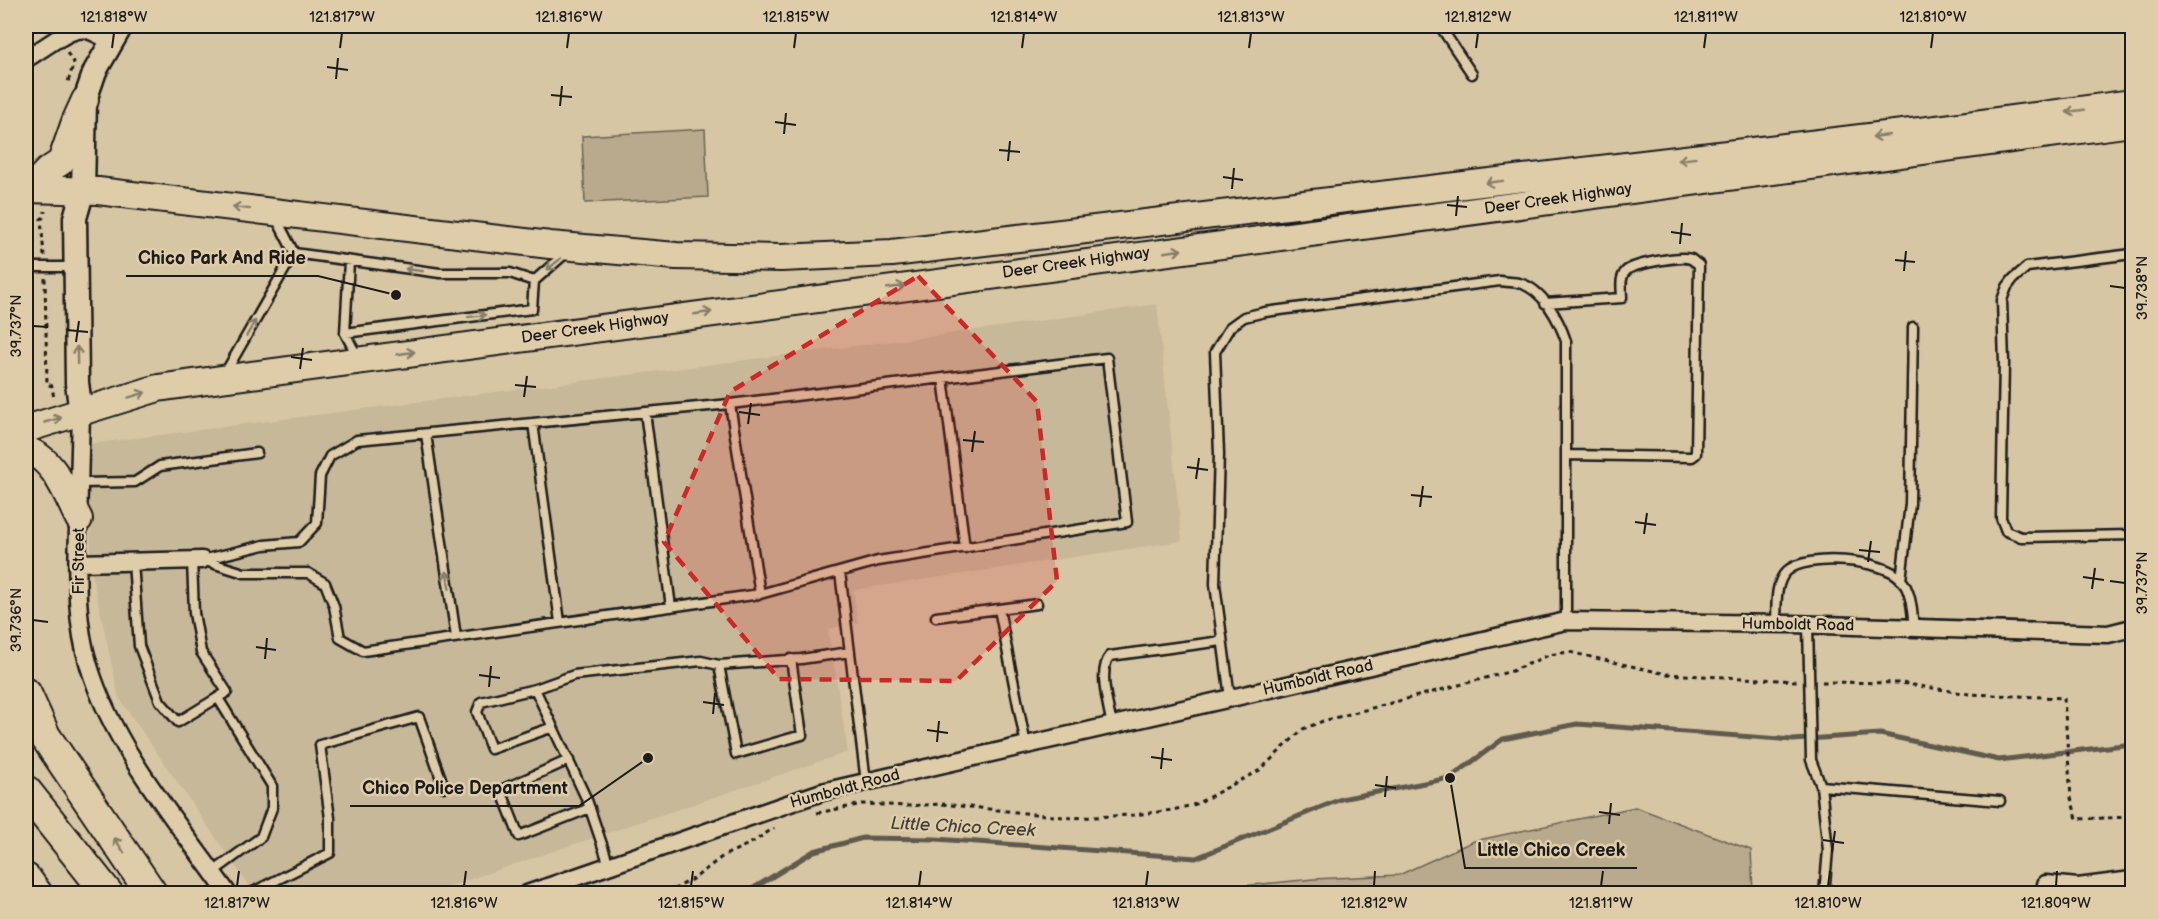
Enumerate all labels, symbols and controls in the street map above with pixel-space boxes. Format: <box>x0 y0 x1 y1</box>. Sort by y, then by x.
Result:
text: 121.818°W <box>80 8 148 27</box>
text: 121.817°W <box>309 8 375 27</box>
text: 121.816°W <box>535 8 603 27</box>
text: 121.815°W <box>763 8 830 27</box>
text: 121.814°W <box>991 8 1058 27</box>
text: 121.813°W <box>1217 8 1285 27</box>
text: 121.812°W <box>1445 8 1512 27</box>
text: 121.811°W <box>1674 8 1738 27</box>
text: 121.810°W <box>1899 8 1967 27</box>
one-way arrow <box>2065 105 2085 116</box>
one-way arrow <box>1872 130 1892 141</box>
one-way arrow <box>1678 153 1698 164</box>
one-way arrow <box>1484 176 1504 187</box>
street label: Deer Creek Highway <box>1483 179 1634 219</box>
one-way arrow <box>231 202 251 213</box>
callout: Chico Park And Ride <box>126 240 318 276</box>
street label: Deer Creek Highway <box>1001 243 1152 283</box>
one-way arrow <box>1162 245 1182 256</box>
text: Chico Park And Ride <box>138 248 306 269</box>
text: 39.738°N <box>2133 256 2152 320</box>
one-way arrow <box>547 257 562 271</box>
one-way arrow <box>404 264 424 275</box>
one-way arrow <box>886 282 906 293</box>
text: 39.737°N <box>7 295 26 357</box>
street label: Deer Creek Highway <box>520 308 671 348</box>
one-way arrow <box>693 308 712 319</box>
one-way arrow <box>467 310 486 321</box>
one-way arrow <box>245 320 257 337</box>
one-way arrow <box>71 345 83 365</box>
one-way arrow <box>395 347 415 358</box>
one-way arrow <box>127 389 146 400</box>
one-way arrow <box>43 414 62 426</box>
street label: Fir Street <box>70 527 89 595</box>
text: 39.737°N <box>2133 552 2152 614</box>
one-way arrow <box>442 570 453 590</box>
text: 39.736°N <box>7 588 26 652</box>
street label: Humboldt Road <box>1742 615 1854 635</box>
street label: Humboldt Road <box>1261 656 1375 700</box>
street label: Humboldt Road <box>788 765 902 813</box>
callout: Chico Police Department <box>350 770 579 806</box>
text: Chico Police Department <box>362 778 568 799</box>
water label: Little Chico Creek <box>890 813 1037 841</box>
callout: Little Chico Creek <box>1465 832 1637 868</box>
one-way arrow <box>113 837 125 854</box>
text: Little Chico Creek <box>1477 840 1626 861</box>
text: 121.817°W <box>204 894 270 913</box>
text: 121.816°W <box>430 894 498 913</box>
text: 121.815°W <box>658 894 725 913</box>
text: 121.814°W <box>886 894 953 913</box>
text: 121.813°W <box>1112 894 1180 913</box>
text: 121.812°W <box>1341 894 1408 913</box>
text: 121.811°W <box>1569 894 1633 913</box>
text: 121.810°W <box>1794 894 1862 913</box>
text: 121.809°W <box>2021 894 2091 913</box>

